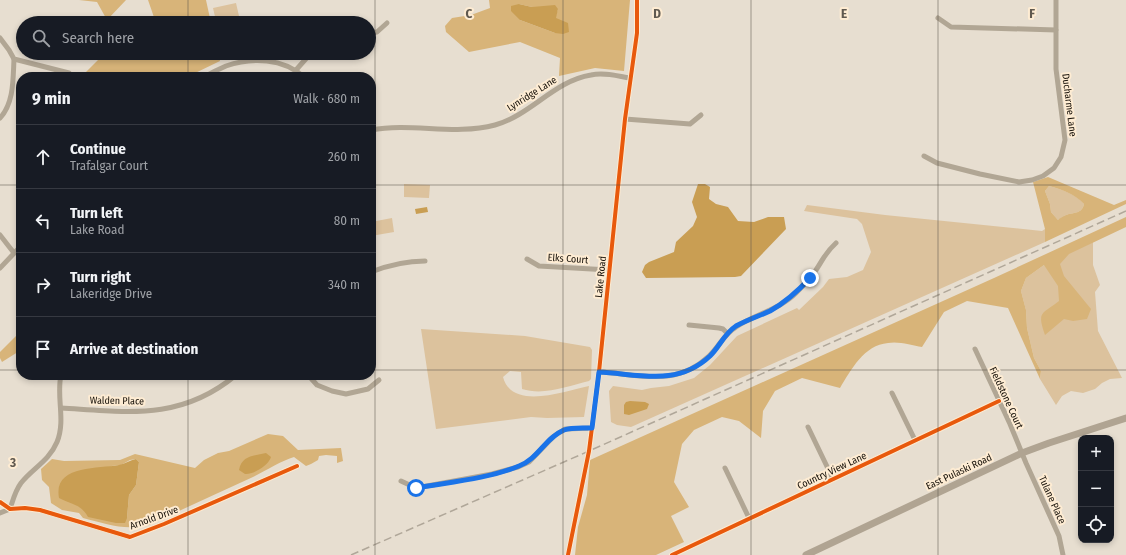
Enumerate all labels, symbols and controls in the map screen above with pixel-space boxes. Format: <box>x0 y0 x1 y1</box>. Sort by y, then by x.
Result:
text: C <box>466 6 473 21</box>
text: D <box>653 6 661 21</box>
text: E <box>841 6 847 21</box>
text: F <box>1029 6 1035 21</box>
search box <box>16 16 376 60</box>
icon: search <box>30 27 52 49</box>
text: Search here <box>62 29 134 47</box>
street label: Ducharme Lane <box>1059 73 1079 137</box>
street label: Lynridge Lane <box>505 74 559 114</box>
text: 9 min <box>32 88 71 109</box>
text: Walk · 680 m <box>293 91 360 106</box>
text: Continue <box>70 140 126 158</box>
icon: ahead <box>32 146 54 168</box>
text: 260 m <box>328 149 360 164</box>
text: Trafalgar Court <box>70 158 148 173</box>
text: Turn left <box>70 204 123 222</box>
icon: left <box>32 210 54 232</box>
text: 80 m <box>334 213 360 228</box>
text: Lake Road <box>70 222 124 237</box>
street label: Elks Court <box>547 252 589 266</box>
street label: Lake Road <box>593 256 609 298</box>
text: Turn right <box>70 268 131 286</box>
route end <box>801 269 819 287</box>
icon: right <box>32 274 54 296</box>
text: 340 m <box>328 277 360 292</box>
text: Lakeridge Drive <box>70 286 152 301</box>
icon: arrive <box>32 338 54 360</box>
text: Arrive at destination <box>70 340 198 358</box>
street label: Fieldstone Court <box>986 365 1026 431</box>
street label: Walden Place <box>90 395 144 407</box>
map controls <box>1078 435 1114 543</box>
button: + <box>1078 435 1114 471</box>
street label: Country View Lane <box>795 450 869 492</box>
street label: East Pulaski Road <box>924 451 994 493</box>
text: 3 <box>9 455 16 470</box>
button: − <box>1078 471 1114 507</box>
street label: Tulane Place <box>1036 474 1068 526</box>
route start <box>407 479 425 497</box>
street label: Arnold Drive <box>128 504 180 532</box>
button: locate <box>1078 507 1114 543</box>

